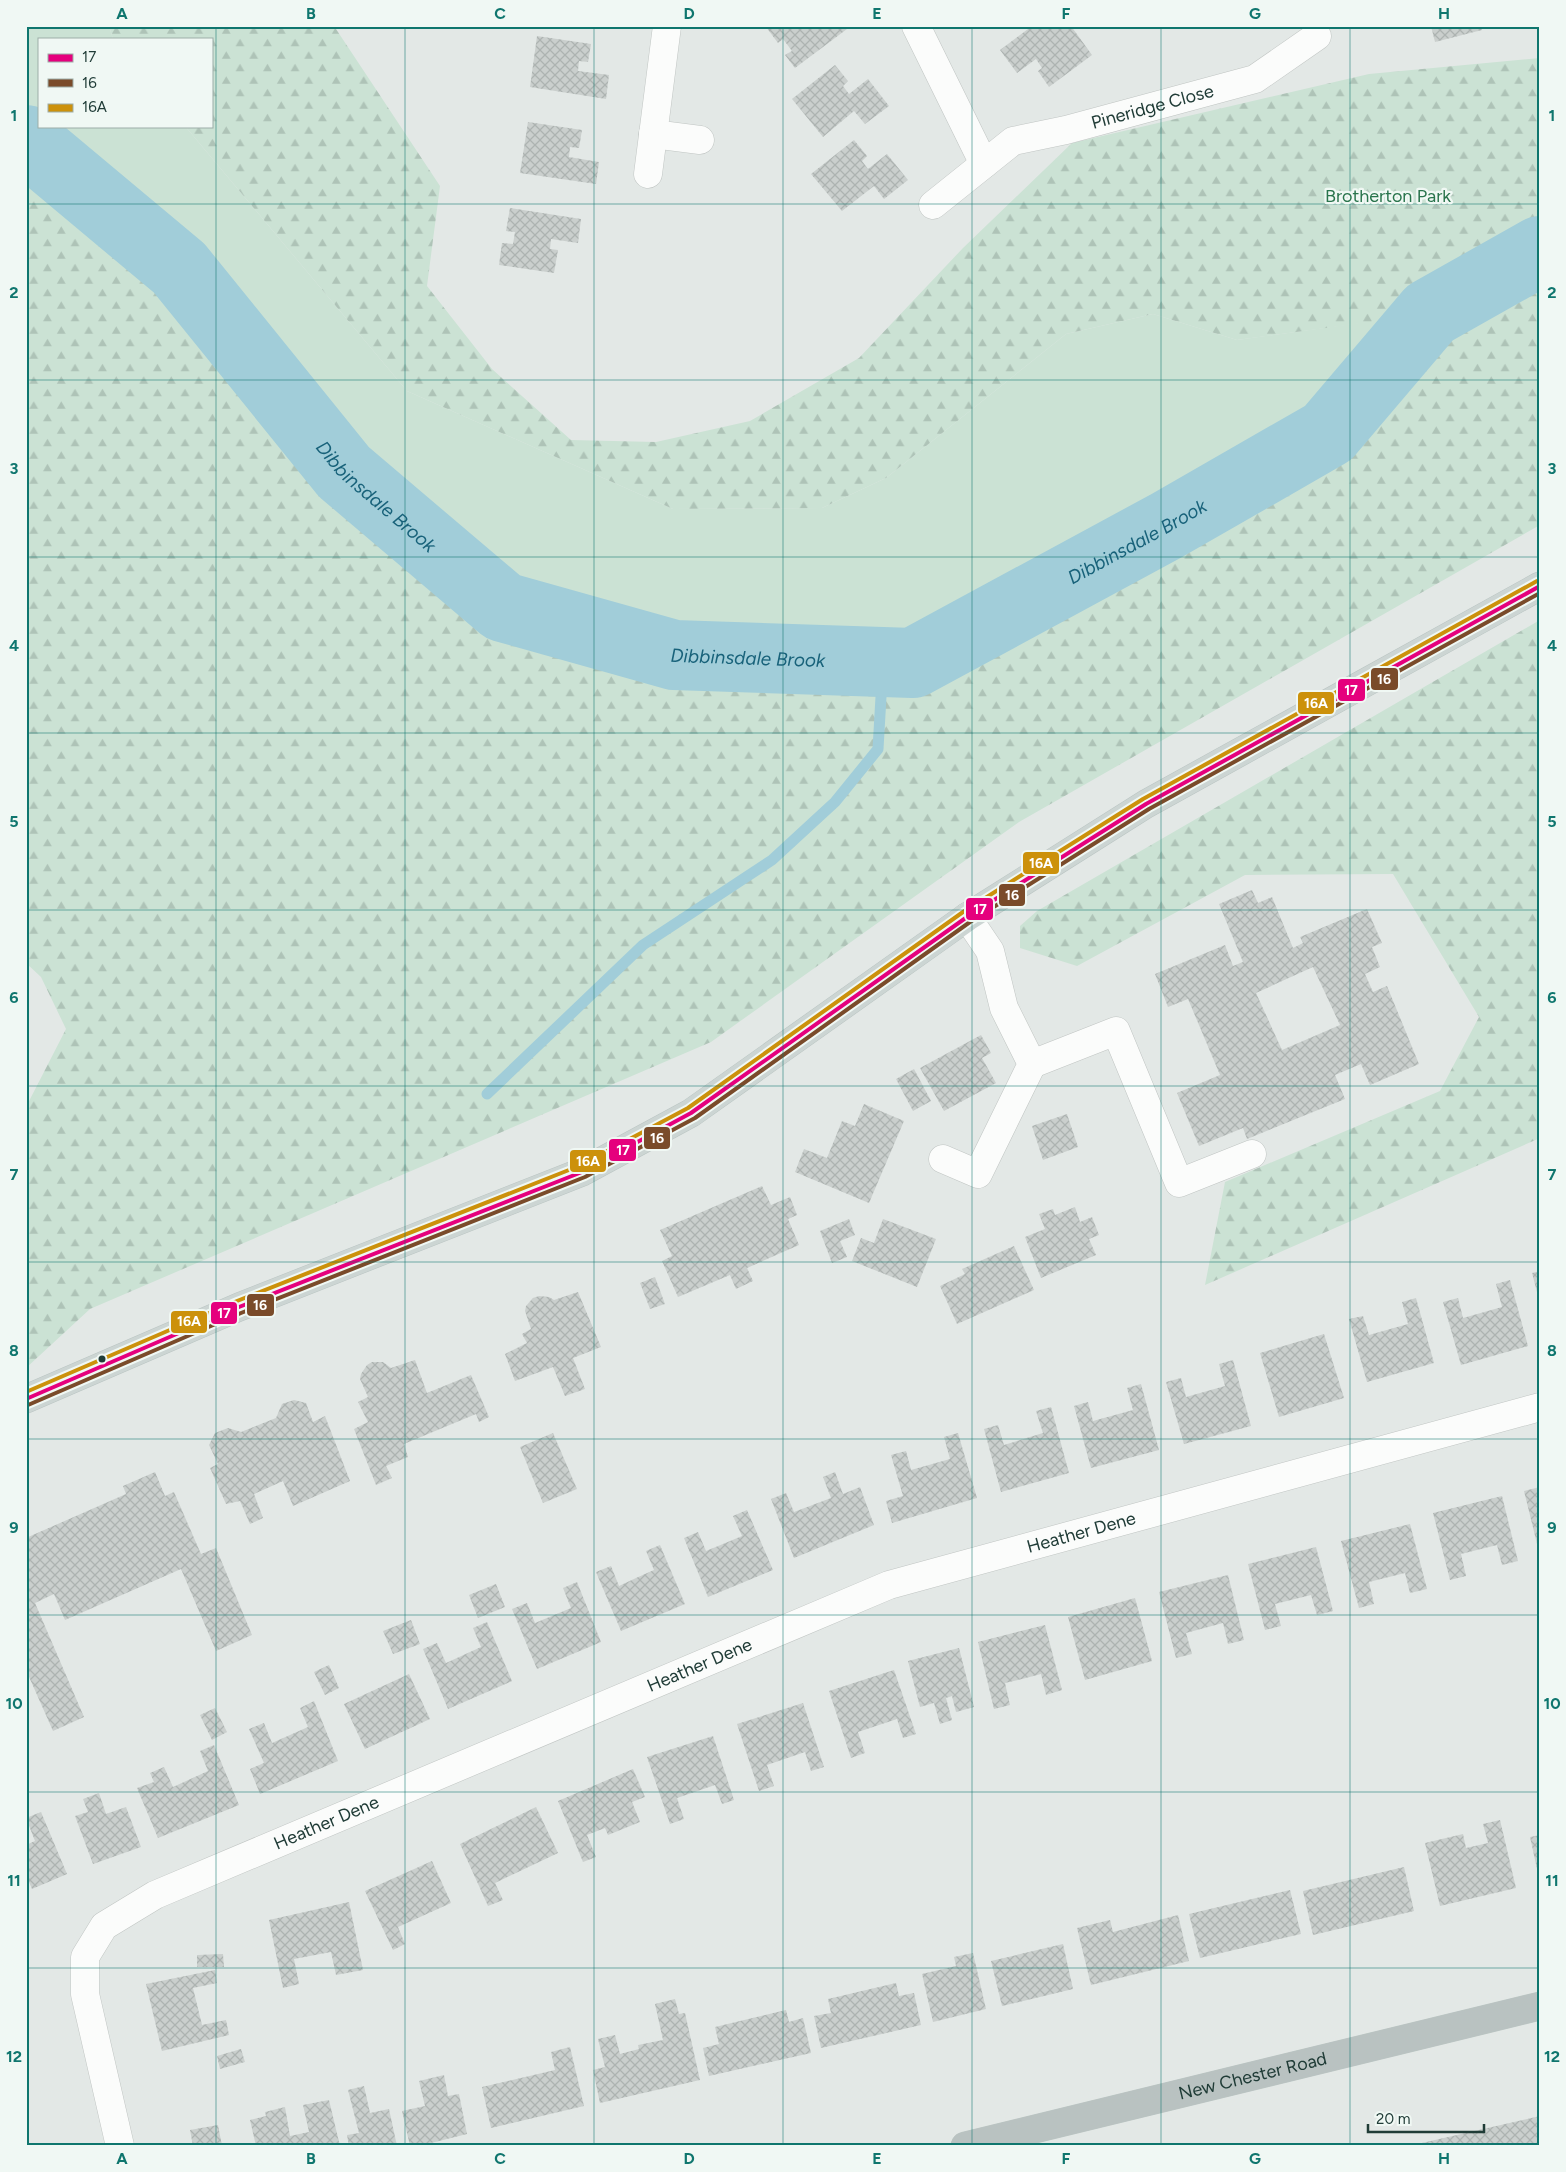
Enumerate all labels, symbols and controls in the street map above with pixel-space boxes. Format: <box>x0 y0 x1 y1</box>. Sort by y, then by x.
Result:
text: A <box>116 4 128 23</box>
text: B <box>306 4 316 23</box>
text: C <box>494 4 506 23</box>
text: D <box>683 4 695 23</box>
text: E <box>872 4 882 23</box>
text: F <box>1062 4 1071 23</box>
text: G <box>1249 4 1261 23</box>
text: H <box>1438 4 1450 23</box>
legend <box>38 38 212 128</box>
text: 17 <box>82 48 96 66</box>
text: 16 <box>82 74 97 92</box>
street label: Pineridge Close <box>1089 80 1216 134</box>
text: 16A <box>82 98 107 116</box>
text: 1 <box>11 106 17 125</box>
text: 1 <box>1549 106 1555 125</box>
park label: Brotherton Park <box>1325 185 1451 207</box>
text: 2 <box>9 283 19 302</box>
text: 2 <box>1547 283 1557 302</box>
water label: Dibbinsdale Brook <box>311 436 441 558</box>
text: 3 <box>10 459 19 478</box>
text: 3 <box>1548 459 1557 478</box>
water label: Dibbinsdale Brook <box>1064 494 1211 589</box>
text: 4 <box>9 636 19 655</box>
text: 4 <box>1547 636 1557 655</box>
water label: Dibbinsdale Brook <box>670 644 826 672</box>
line badge: 16 <box>1370 667 1399 691</box>
text: 16 <box>1377 671 1391 688</box>
line badge: 17 <box>1337 678 1366 702</box>
text: 17 <box>1344 682 1358 699</box>
line badge: 16A <box>1297 691 1335 715</box>
text: 16A <box>1304 695 1328 712</box>
text: 5 <box>9 812 19 831</box>
text: 5 <box>1547 812 1557 831</box>
line badge: 16A <box>1022 851 1060 875</box>
text: 16A <box>1029 855 1053 872</box>
line badge: 16 <box>998 883 1026 907</box>
text: 16 <box>1005 887 1019 904</box>
line badge: 17 <box>965 897 994 921</box>
text: 17 <box>973 901 987 918</box>
text: 6 <box>9 988 19 1007</box>
text: 6 <box>1547 988 1557 1007</box>
line badge: 16 <box>643 1126 671 1150</box>
text: 16 <box>650 1130 664 1147</box>
line badge: 17 <box>608 1138 637 1162</box>
text: 17 <box>616 1142 630 1159</box>
line badge: 16A <box>569 1149 607 1173</box>
text: 16A <box>576 1153 600 1170</box>
text: 7 <box>10 1165 19 1184</box>
text: 7 <box>1548 1165 1557 1184</box>
line badge: 16 <box>246 1293 275 1317</box>
text: 16 <box>253 1297 267 1314</box>
line badge: 17 <box>210 1301 238 1325</box>
text: 17 <box>217 1305 231 1322</box>
line badge: 16A <box>170 1310 208 1334</box>
text: 16A <box>177 1313 201 1330</box>
text: 8 <box>9 1341 19 1360</box>
text: 8 <box>1547 1341 1557 1360</box>
unlabelled marker <box>97 1354 107 1364</box>
street label: Heather Dene <box>1024 1507 1138 1558</box>
text: 9 <box>9 1518 19 1537</box>
text: 9 <box>1547 1518 1557 1537</box>
street label: Heather Dene <box>644 1633 755 1697</box>
text: 10 <box>5 1694 23 1713</box>
text: 10 <box>1543 1694 1561 1713</box>
street label: Heather Dene <box>271 1791 382 1855</box>
text: 11 <box>7 1871 21 1890</box>
text: 11 <box>1545 1871 1559 1890</box>
text: 12 <box>6 2047 22 2066</box>
street label: New Chester Road <box>1176 2047 1329 2105</box>
text: 12 <box>1544 2047 1560 2066</box>
scale bar <box>1368 2102 1485 2134</box>
text: 20 m <box>1376 2110 1410 2128</box>
text: A <box>116 2149 128 2168</box>
text: B <box>306 2149 316 2168</box>
text: C <box>494 2149 506 2168</box>
text: D <box>683 2149 695 2168</box>
text: E <box>872 2149 882 2168</box>
text: F <box>1062 2149 1071 2168</box>
text: G <box>1249 2149 1261 2168</box>
text: H <box>1438 2149 1450 2168</box>

